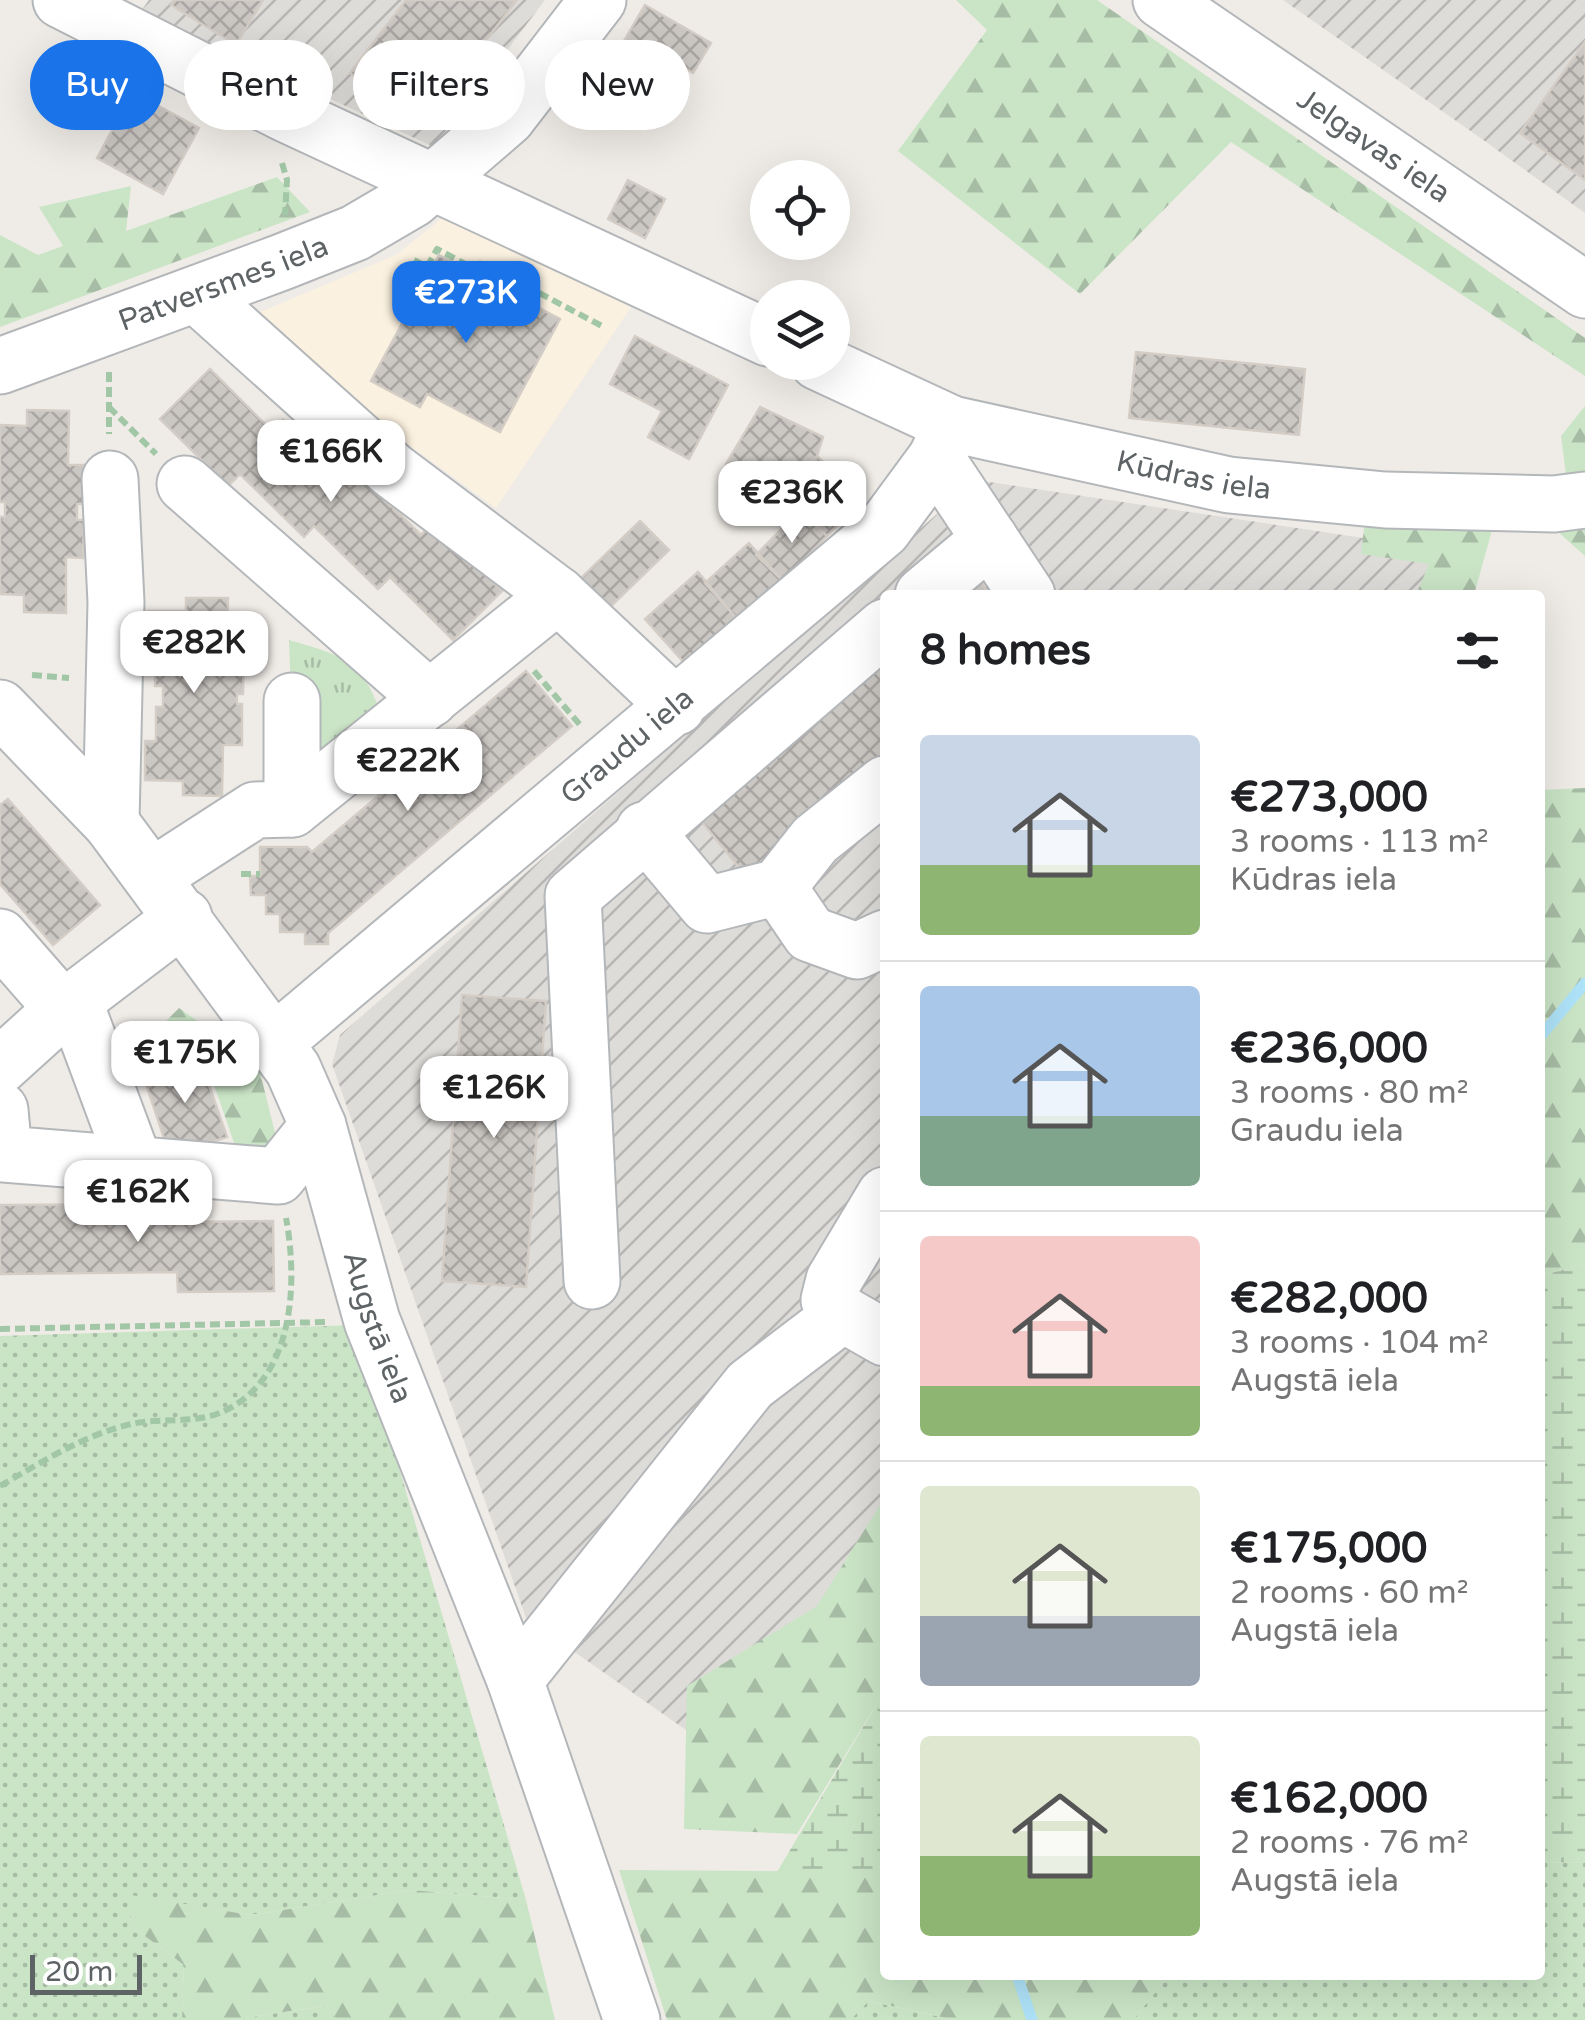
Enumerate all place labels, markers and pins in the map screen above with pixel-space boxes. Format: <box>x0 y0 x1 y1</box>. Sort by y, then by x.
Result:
pin: €273K <box>396 261 536 346</box>
pin: €166K <box>261 420 401 505</box>
pin: €236K <box>722 461 862 546</box>
pin: €282K <box>124 611 264 696</box>
pin: €222K <box>338 729 478 814</box>
pin: €175K <box>115 1021 255 1106</box>
pin: €126K <box>424 1056 564 1141</box>
pin: €162K <box>68 1160 208 1245</box>

